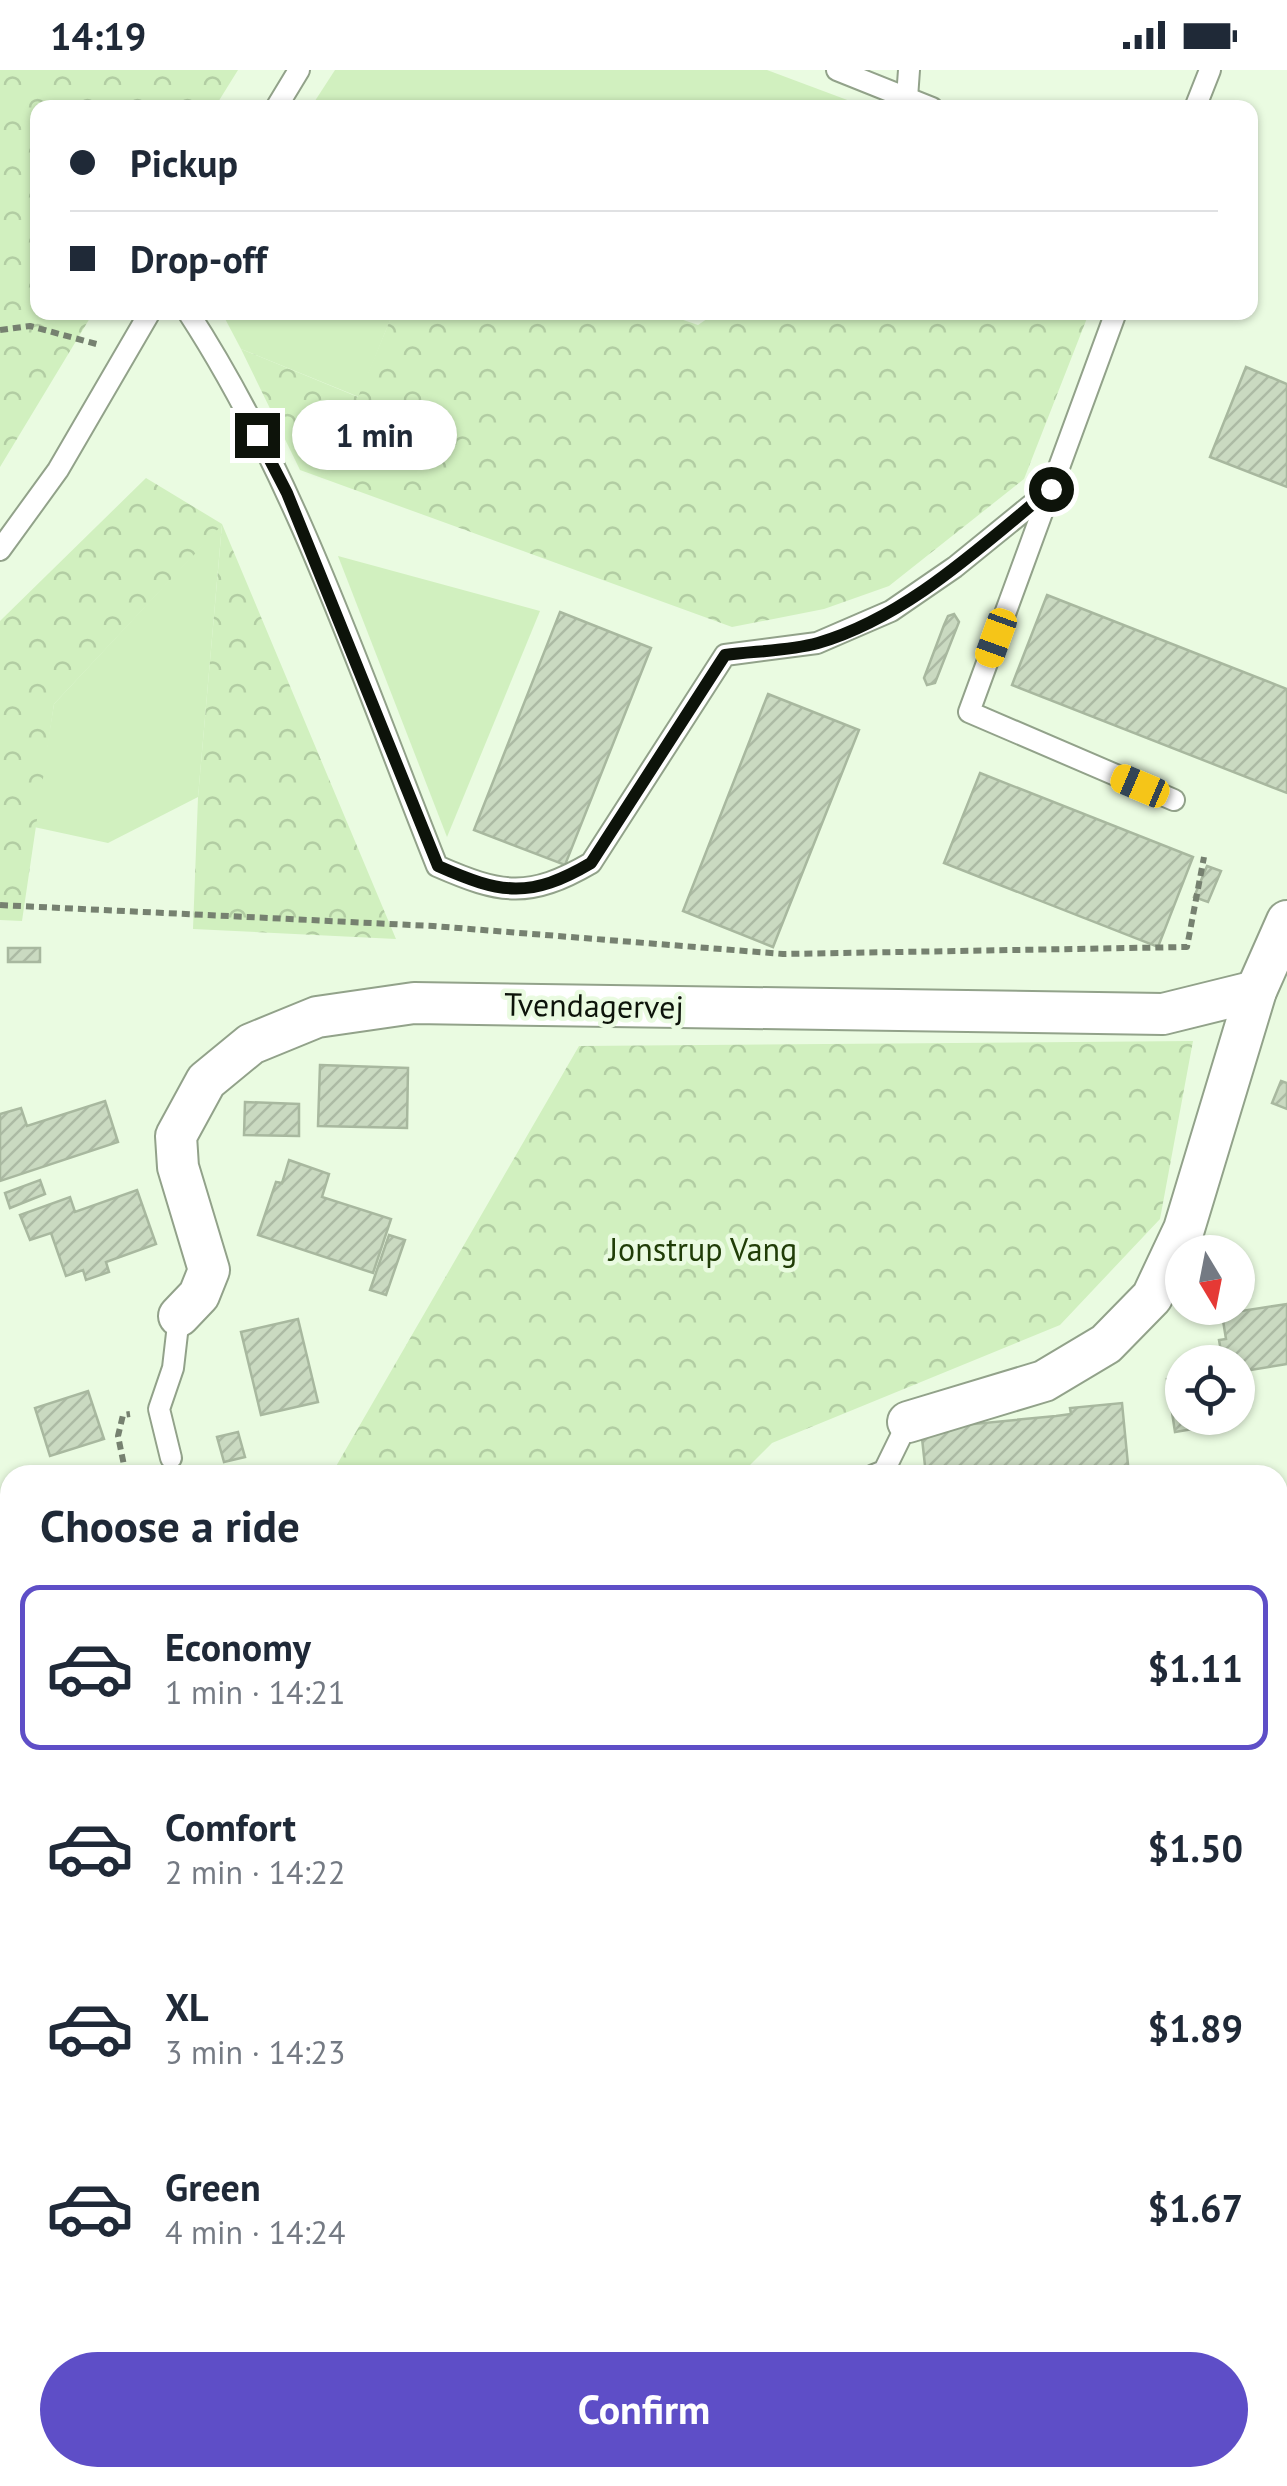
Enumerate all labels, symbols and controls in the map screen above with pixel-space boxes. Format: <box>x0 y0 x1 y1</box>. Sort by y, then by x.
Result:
text: 14:19 <box>50 11 146 60</box>
text: Pickup <box>130 138 238 187</box>
text: Drop-off <box>130 234 267 283</box>
callout: 1 min <box>292 400 457 470</box>
route end <box>235 413 280 458</box>
text: 1 min <box>335 414 414 456</box>
route start <box>1029 467 1074 512</box>
car <box>972 605 1020 671</box>
car <box>1107 760 1173 812</box>
street label: Tvendagervej <box>504 982 684 1028</box>
park label: Jonstrup Vang <box>607 1228 797 1270</box>
north arrow <box>1165 1235 1255 1325</box>
map controls <box>1165 1235 1255 1435</box>
button: locate <box>1165 1345 1255 1435</box>
text: Choose a ride <box>40 1496 300 1554</box>
text: Economy <box>165 1622 311 1671</box>
icon: car <box>45 1623 135 1713</box>
text: $1.11 <box>1147 1643 1243 1692</box>
text: 1 min · 14:21 <box>165 1671 345 1713</box>
text: Comfort <box>165 1802 296 1851</box>
icon: car <box>45 1803 135 1893</box>
text: $1.50 <box>1147 1823 1243 1872</box>
text: 2 min · 14:22 <box>165 1851 345 1893</box>
text: XL <box>165 1982 209 2031</box>
icon: car <box>45 1983 135 2073</box>
text: $1.89 <box>1147 2003 1243 2052</box>
text: 3 min · 14:23 <box>165 2031 345 2073</box>
text: Green <box>165 2162 261 2211</box>
icon: car <box>45 2163 135 2253</box>
text: $1.67 <box>1147 2183 1243 2232</box>
text: 4 min · 14:24 <box>165 2211 345 2253</box>
button: Confirm <box>40 2352 1248 2467</box>

